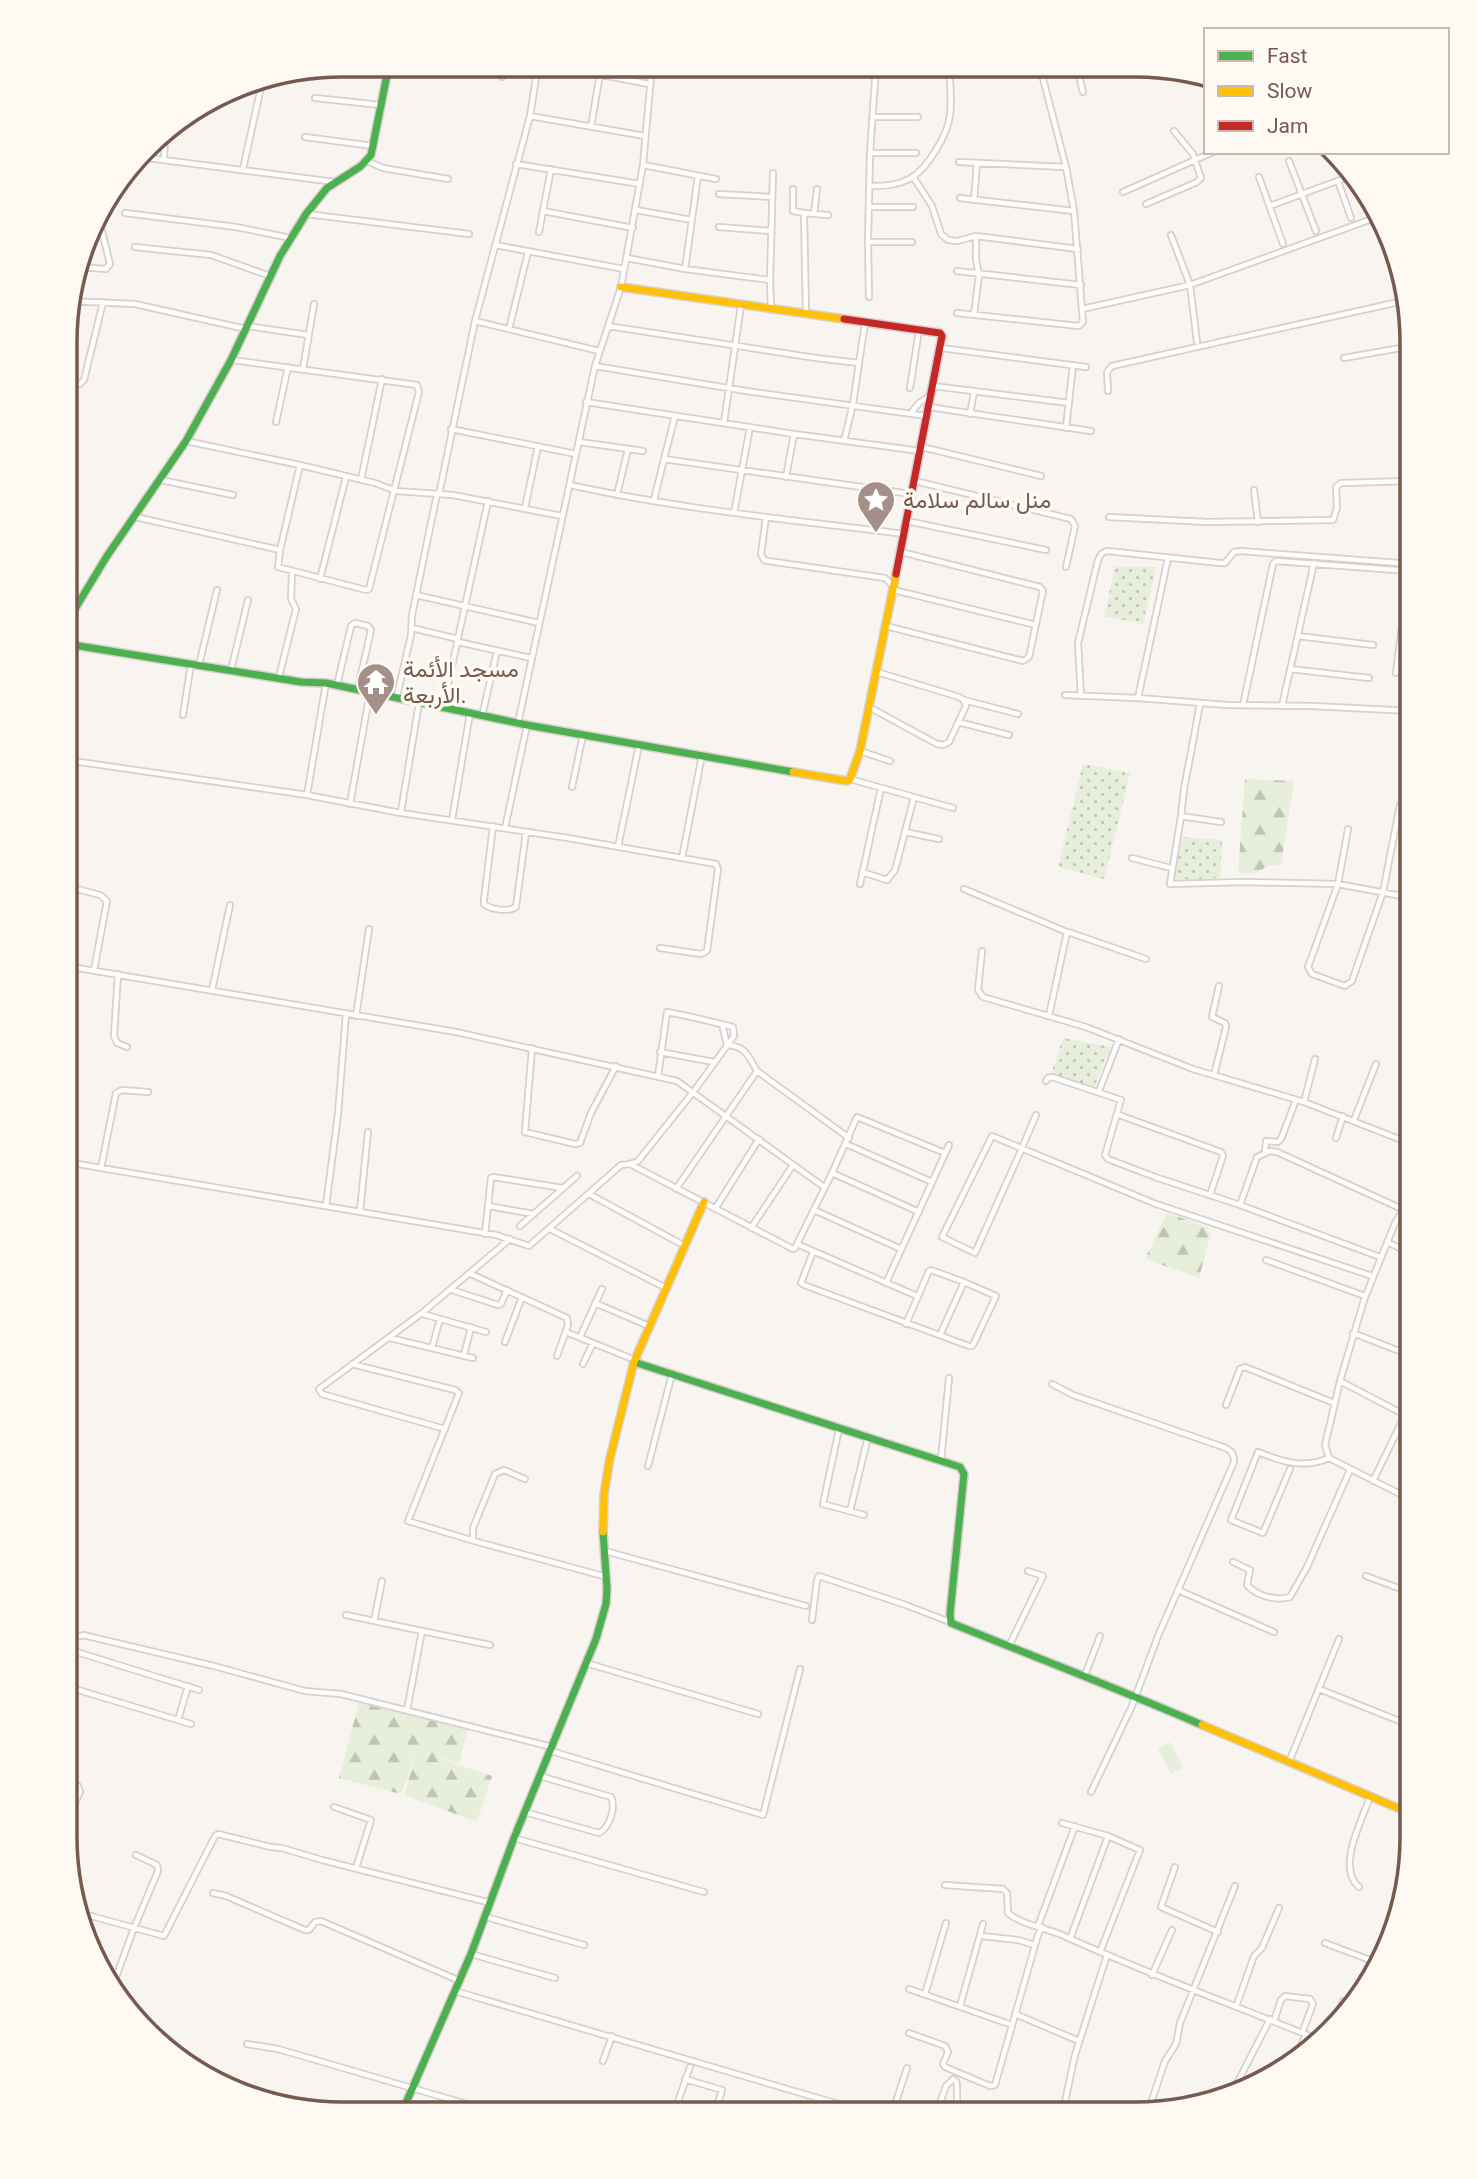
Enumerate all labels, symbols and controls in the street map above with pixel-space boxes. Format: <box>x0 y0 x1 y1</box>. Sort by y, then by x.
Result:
legend <box>1204 28 1449 154</box>
text: Fast <box>1267 44 1308 68</box>
text: Slow <box>1267 79 1313 103</box>
text: Jam <box>1267 114 1308 138</box>
place icon: منل سالم سلامة <box>855 479 897 534</box>
place label: منل سالم سلامة <box>903 487 1051 515</box>
place label: مسجد الأئمة الأربعة. <box>403 656 519 710</box>
temple icon: مسجد الأئمة الأربعة. <box>355 661 397 716</box>

